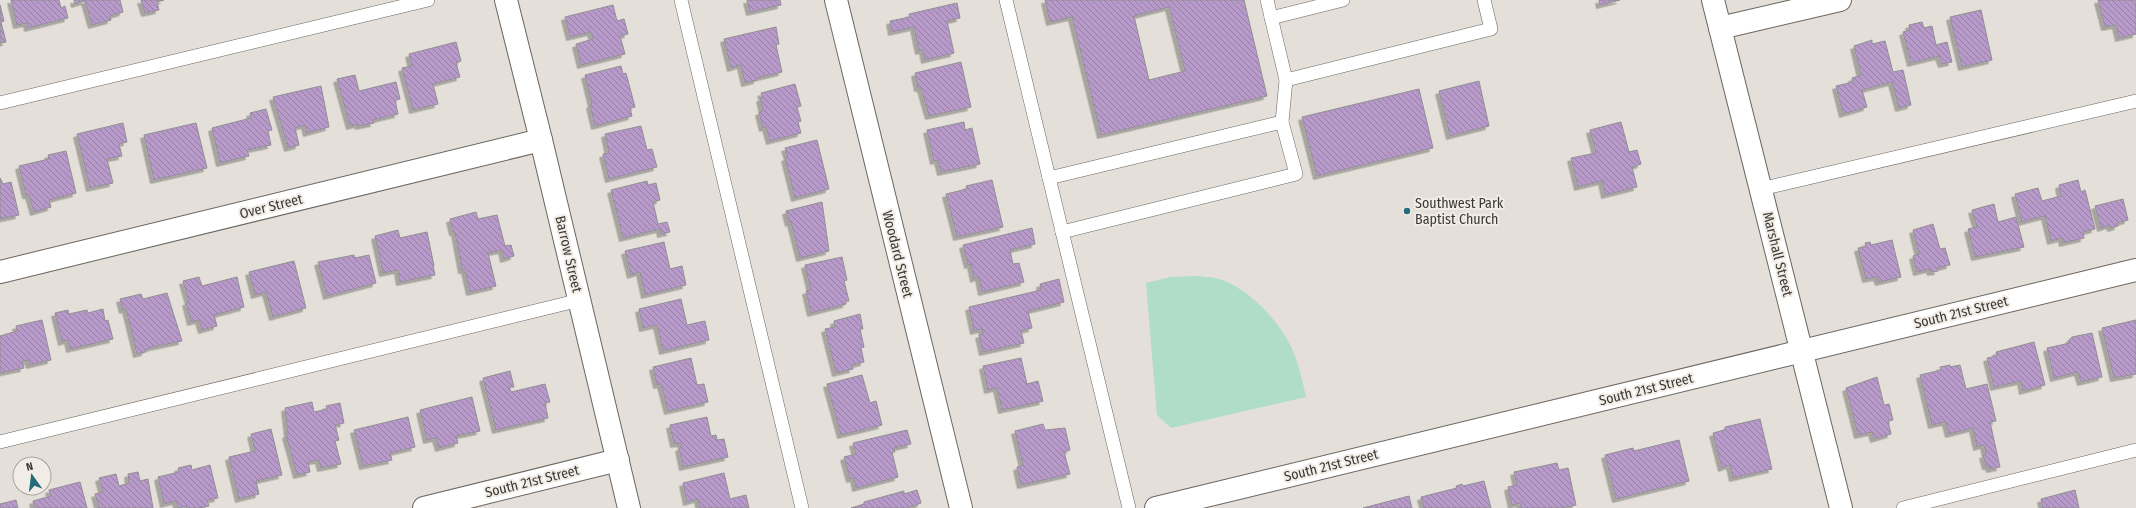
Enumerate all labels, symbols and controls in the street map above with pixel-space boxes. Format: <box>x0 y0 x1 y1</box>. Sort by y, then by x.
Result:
street label: Over Street <box>238 190 305 223</box>
place label: Southwest Park Baptist Church <box>1415 195 1504 228</box>
marker: Southwest Park Baptist Church <box>1402 206 1412 216</box>
street label: Woodard Street <box>878 209 917 300</box>
street label: Marshall Street <box>1759 210 1796 299</box>
street label: Barrow Street <box>551 214 586 295</box>
street label: South 21st Street <box>1912 292 2010 332</box>
street label: South 21st Street <box>1597 369 1695 409</box>
street label: South 21st Street <box>1282 445 1380 485</box>
north arrow <box>12 456 52 496</box>
text: N <box>25 460 34 474</box>
street label: South 21st Street <box>483 461 581 501</box>

